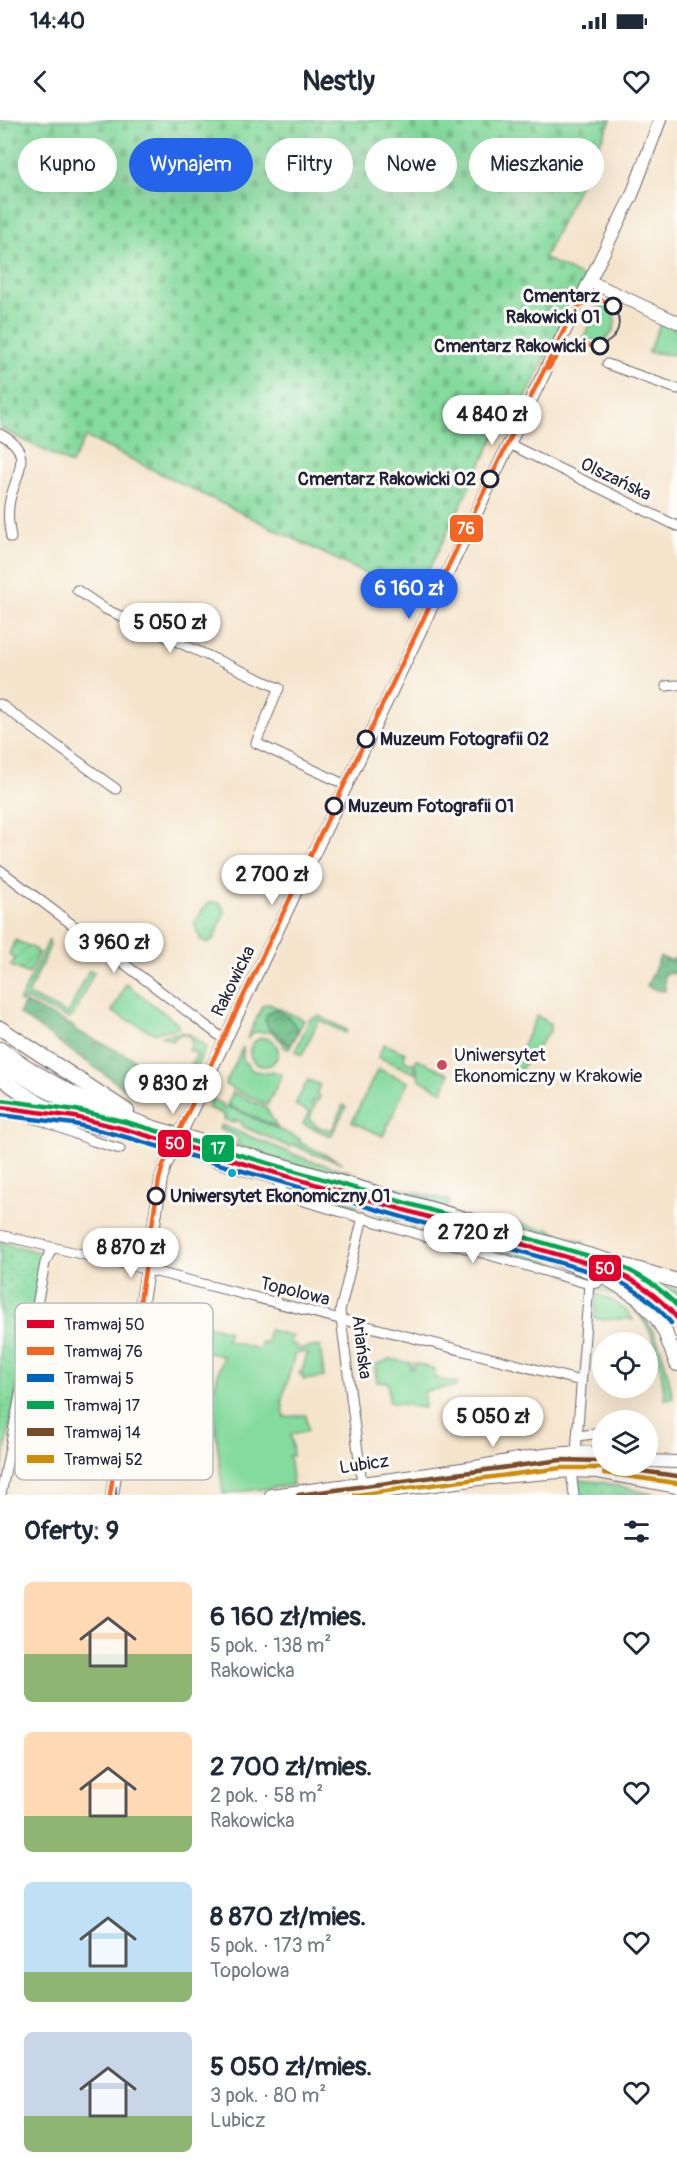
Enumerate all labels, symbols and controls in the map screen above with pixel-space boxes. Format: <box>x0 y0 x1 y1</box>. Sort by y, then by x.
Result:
text: 14:40 <box>30 7 85 35</box>
icon: back <box>24 65 57 98</box>
text: Nestly <box>302 65 375 98</box>
icon: heart <box>620 65 653 98</box>
chip: Kupno <box>18 138 117 192</box>
chip: Wynajem <box>129 138 253 192</box>
chip: Filtry <box>265 138 353 192</box>
chip: Nowe <box>365 138 457 192</box>
chip: Mieszkanie <box>469 138 604 192</box>
place label: Cmentarz Rakowicki 01 <box>506 285 601 329</box>
marker: Cmentarz Rakowicki 01 <box>604 297 622 315</box>
place label: Cmentarz Rakowicki <box>434 335 586 358</box>
marker: Cmentarz Rakowicki <box>591 337 609 355</box>
pin: 4 840 zł <box>430 395 554 446</box>
text: 4 840 zł <box>457 402 527 427</box>
street label: Olszańska <box>577 452 655 506</box>
place label: Cmentarz Rakowicki 02 <box>298 468 476 491</box>
marker: Cmentarz Rakowicki 02 <box>481 470 499 488</box>
line badge: 76 <box>449 514 484 543</box>
text: 76 <box>457 519 475 539</box>
pin: 6 160 zł <box>347 569 471 620</box>
text: 6 160 zł <box>375 576 443 601</box>
pin: 5 050 zł <box>108 603 232 654</box>
text: 5 050 zł <box>133 610 207 635</box>
place label: Muzeum Fotografii 02 <box>380 728 549 751</box>
marker: Muzeum Fotografii 02 <box>357 730 375 748</box>
place label: Muzeum Fotografii 01 <box>348 795 514 818</box>
marker: Muzeum Fotografii 01 <box>325 797 343 815</box>
pin: 2 700 zł <box>210 855 334 906</box>
text: 2 700 zł <box>235 862 309 887</box>
pin: 3 960 zł <box>52 923 176 974</box>
text: 3 960 zł <box>79 930 149 955</box>
street label: Rakowicka <box>206 942 260 1020</box>
place label: Uniwersytet Ekonomiczny w Krakowie <box>454 1044 642 1088</box>
marker: Uniwersytet Ekonomiczny w Krakowie <box>435 1058 449 1072</box>
pin: 9 830 zł <box>111 1064 235 1115</box>
text: 9 830 zł <box>138 1071 208 1096</box>
line badge: 50 <box>157 1129 192 1158</box>
text: 50 <box>165 1134 185 1154</box>
line badge: 17 <box>201 1134 235 1163</box>
text: 17 <box>211 1139 226 1159</box>
unlabelled marker <box>226 1167 238 1179</box>
place label: Uniwersytet Ekonomiczny 01 <box>170 1185 390 1208</box>
marker: Uniwersytet Ekonomiczny 01 <box>147 1187 165 1205</box>
pin: 2 720 zł <box>411 1213 535 1264</box>
text: 2 720 zł <box>438 1220 508 1245</box>
pin: 8 870 zł <box>69 1228 193 1279</box>
text: 8 870 zł <box>97 1235 165 1260</box>
line badge: 50 <box>588 1254 622 1282</box>
text: 50 <box>595 1259 615 1279</box>
street label: Topolowa <box>257 1272 332 1311</box>
legend <box>15 1303 213 1480</box>
street label: Ariańska <box>346 1314 377 1380</box>
text: Tramwaj 50 <box>64 1315 145 1335</box>
map controls <box>592 1332 658 1476</box>
button: locate <box>592 1332 658 1398</box>
text: Tramwaj 76 <box>64 1342 143 1362</box>
text: Tramwaj 5 <box>64 1369 134 1389</box>
text: Tramwaj 17 <box>64 1396 140 1416</box>
pin: 5 050 zł <box>431 1397 555 1448</box>
text: 5 050 zł <box>456 1404 530 1429</box>
button: layers <box>592 1410 658 1476</box>
text: Tramwaj 14 <box>64 1423 141 1443</box>
text: Tramwaj 52 <box>64 1450 143 1470</box>
street label: Lubicz <box>338 1450 390 1479</box>
text: Oferty: 9 <box>24 1515 119 1547</box>
icon: filters <box>620 1515 653 1548</box>
text: 6 160 zł/mies. <box>210 1601 367 1633</box>
icon: home <box>72 1606 144 1678</box>
icon: heart <box>620 1626 653 1659</box>
text: 5 pok. · 138 m² <box>210 1633 331 1658</box>
text: Rakowicka <box>210 1658 295 1683</box>
text: 2 700 zł/mies. <box>210 1751 372 1783</box>
icon: home <box>72 1756 144 1828</box>
icon: heart <box>620 1776 653 1809</box>
text: 2 pok. · 58 m² <box>210 1783 323 1808</box>
text: Rakowicka <box>210 1808 295 1833</box>
text: 8 870 zł/mies. <box>210 1901 366 1933</box>
icon: home <box>72 1906 144 1978</box>
icon: heart <box>620 1926 653 1959</box>
text: 5 pok. · 173 m² <box>210 1933 332 1958</box>
text: Topolowa <box>210 1958 289 1983</box>
text: 5 050 zł/mies. <box>210 2051 372 2083</box>
icon: home <box>72 2056 144 2128</box>
icon: heart <box>620 2076 653 2109</box>
text: 3 pok. · 80 m² <box>210 2083 326 2108</box>
text: Lubicz <box>210 2108 265 2133</box>

